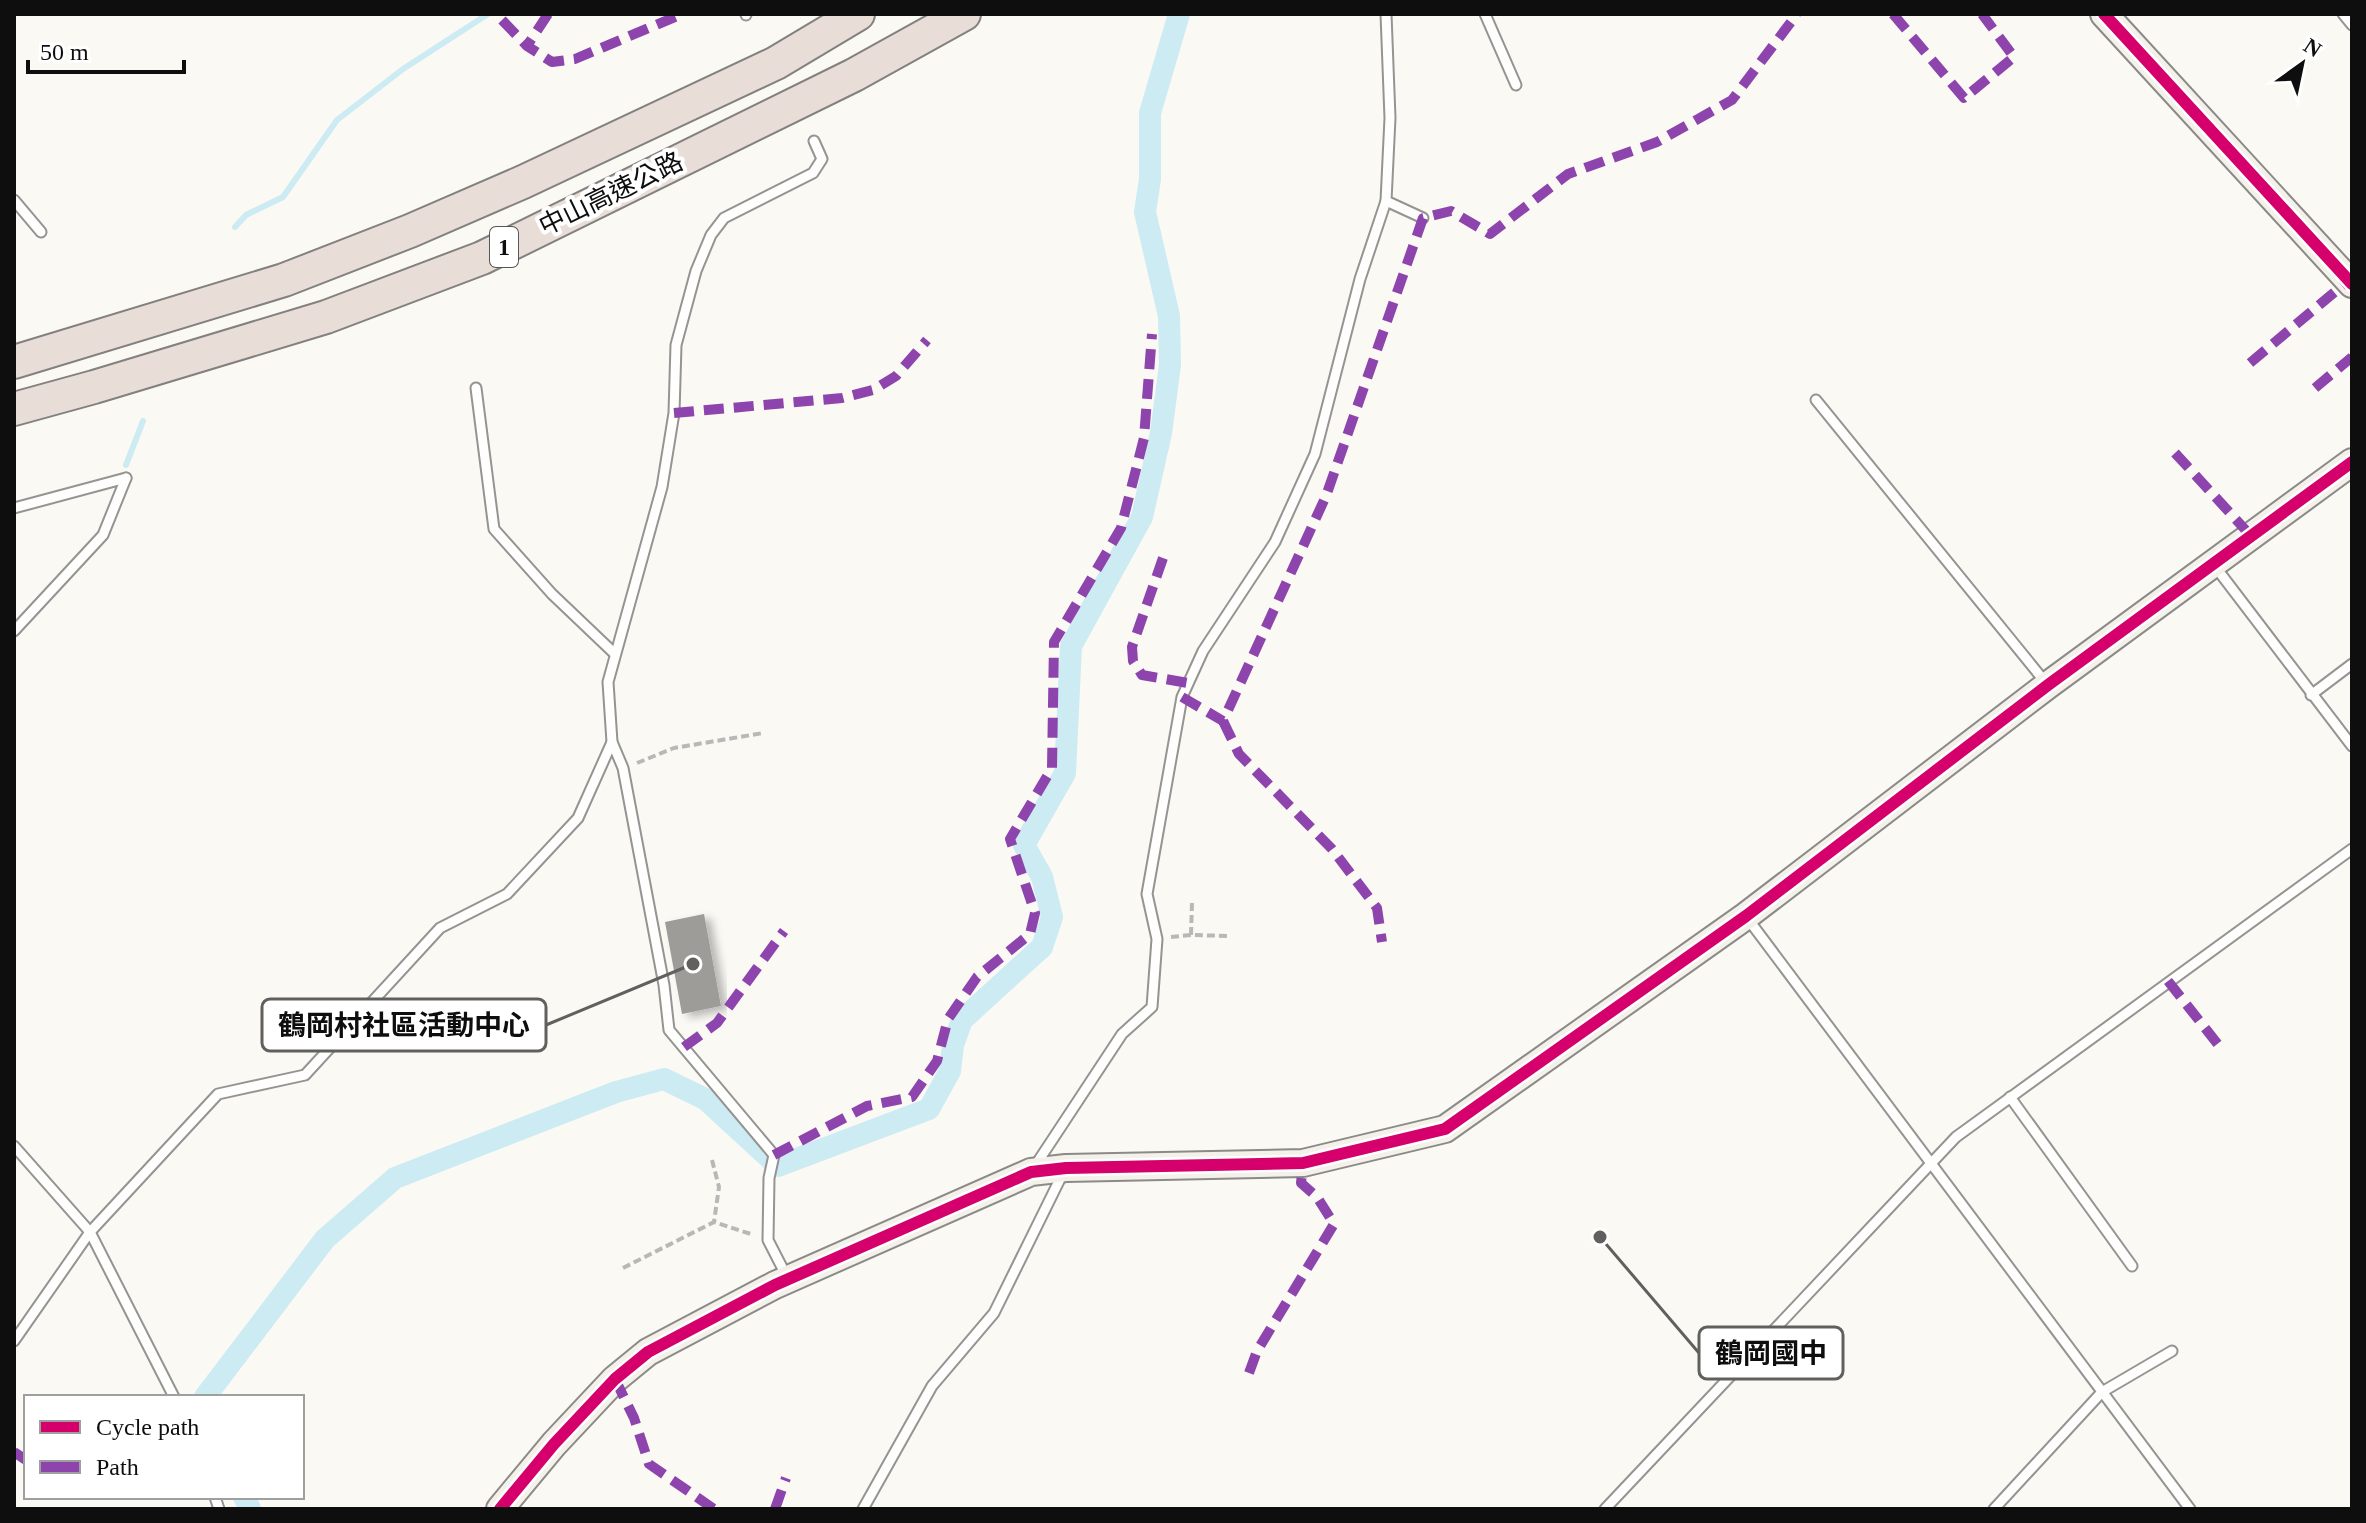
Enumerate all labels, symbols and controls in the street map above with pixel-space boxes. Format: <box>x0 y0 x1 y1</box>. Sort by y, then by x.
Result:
scale bar <box>28 24 184 74</box>
north arrow <box>2262 24 2342 104</box>
text: N <box>2299 33 2326 63</box>
text: 50 m <box>40 39 89 65</box>
street label: 中山高速公路 <box>535 147 687 241</box>
road number: 1 <box>490 227 518 267</box>
callout: 鶴岡村社區活動中心 <box>262 999 546 1051</box>
text: 鶴岡村社區活動中心 <box>278 1010 530 1041</box>
callout: 鶴岡國中 <box>1699 1327 1843 1379</box>
text: 鶴岡國中 <box>1715 1338 1827 1369</box>
legend <box>24 1395 304 1499</box>
text: Cycle path <box>96 1414 199 1440</box>
text: Path <box>96 1454 139 1480</box>

